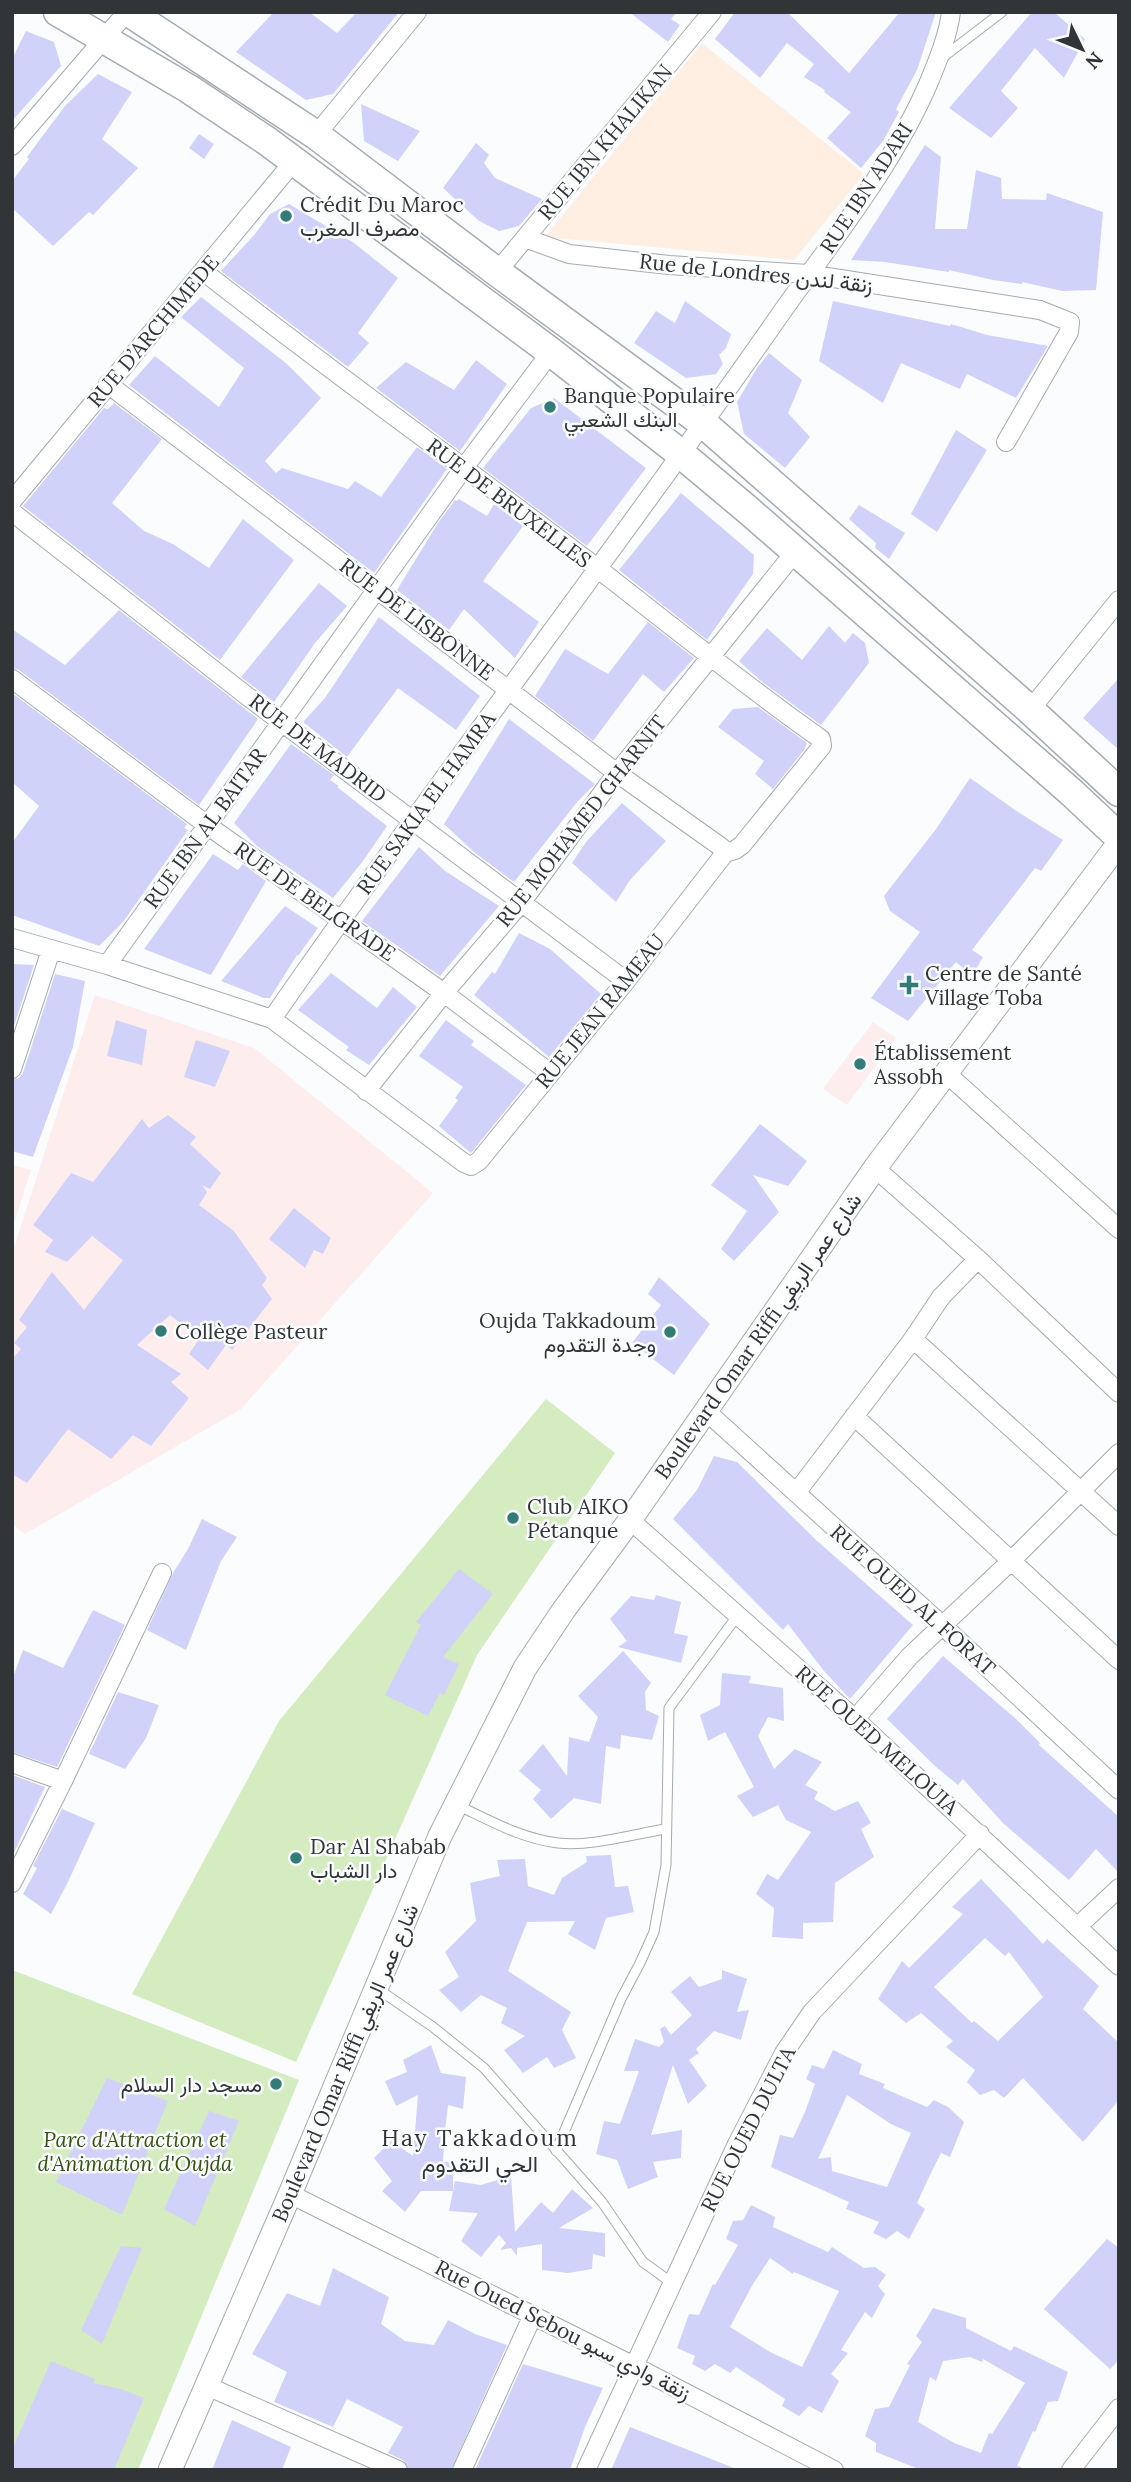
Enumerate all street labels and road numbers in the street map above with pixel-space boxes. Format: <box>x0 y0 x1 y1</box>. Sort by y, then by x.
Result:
street label: RUE IBN KHALIKAN <box>532 58 678 226</box>
street label: RUE IBN ADARI <box>814 117 918 259</box>
street label: Rue de Londres زنقة لندن <box>638 247 874 299</box>
street label: RUE D’ARCHIMEDE <box>81 249 225 413</box>
street label: RUE DE BRUXELLES <box>421 432 597 574</box>
street label: RUE DE LISBONNE <box>334 552 500 686</box>
street label: RUE DE MADRID <box>244 688 392 808</box>
street label: RUE SAKIA EL HAMRA <box>351 706 502 900</box>
street label: RUE MOHAMED GHARNIT <box>490 710 672 932</box>
street label: RUE IBN AL BAITAR <box>138 742 273 913</box>
street label: RUE DE BELGRADE <box>229 835 401 967</box>
street label: RUE JEAN RAMEAU <box>529 928 671 1094</box>
street label: Boulevard Omar Riffi شارع عمر الريفي <box>649 1188 871 1487</box>
street label: RUE OUED AL FORAT <box>825 1519 1001 1681</box>
street label: RUE OUED MELOUIA <box>790 1659 965 1821</box>
street label: Boulevard Omar Riffi شارع عمر الريفي <box>266 1900 428 2228</box>
street label: RUE OUED DULTA <box>695 2041 802 2216</box>
street label: Rue Oued Sebou زنقة وادي سبو <box>429 2254 695 2410</box>

